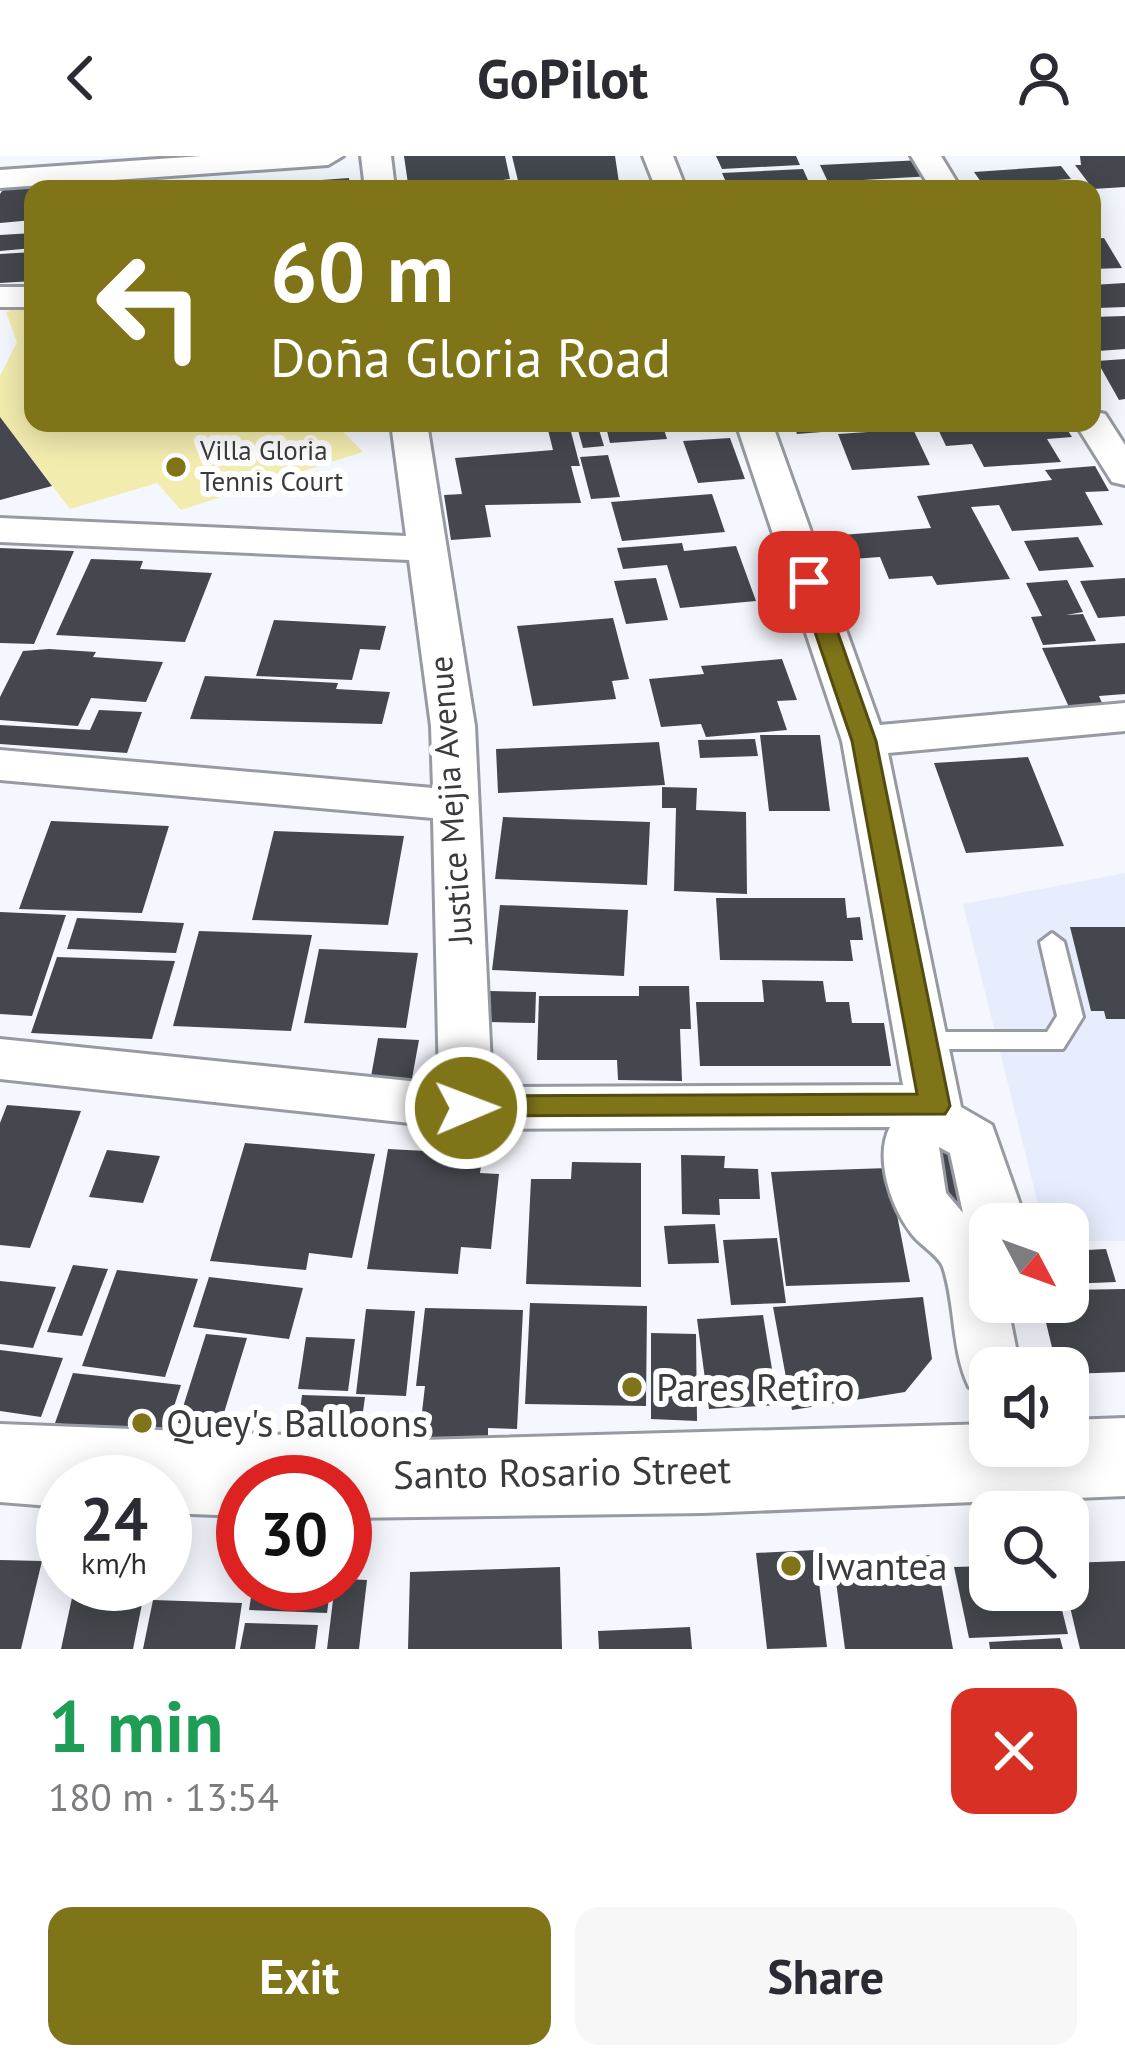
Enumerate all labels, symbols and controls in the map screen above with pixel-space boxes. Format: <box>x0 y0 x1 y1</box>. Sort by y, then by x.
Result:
text: GoPilot <box>477 43 648 113</box>
icon: back <box>48 45 114 111</box>
icon: person <box>1011 45 1077 111</box>
text: 60 m <box>270 216 454 325</box>
icon: left <box>72 228 228 384</box>
text: Doña Gloria Road <box>270 322 671 392</box>
place label: Villa Gloria Tennis Court <box>199 433 343 498</box>
marker: Villa Gloria Tennis Court <box>163 454 189 480</box>
pin <box>758 531 860 633</box>
icon: arrive <box>776 549 842 615</box>
street label: Justice Mejia Avenue <box>418 655 481 948</box>
position arrow <box>403 1045 529 1171</box>
north arrow <box>969 1203 1089 1323</box>
map controls <box>969 1203 1089 1611</box>
button: sound <box>969 1347 1089 1467</box>
place label: Pares Retiro <box>656 1361 855 1412</box>
marker: Pares Retiro <box>619 1374 645 1400</box>
place label: Quey's Balloons <box>166 1397 428 1448</box>
marker: Quey's Balloons <box>129 1410 155 1436</box>
street label: Santo Rosario Street <box>393 1443 731 1500</box>
speed limit sign: 30 <box>216 1455 372 1611</box>
text: 24 <box>80 1479 148 1557</box>
button: search <box>969 1491 1089 1611</box>
place label: Iwantea <box>815 1540 948 1591</box>
text: km/h <box>81 1543 147 1582</box>
marker: Iwantea <box>778 1553 804 1579</box>
text: 1 min <box>48 1679 224 1772</box>
button: close <box>951 1688 1077 1814</box>
text: 180 m · 13:54 <box>48 1771 279 1822</box>
button: Exit <box>48 1907 551 2045</box>
button: Share <box>575 1907 1077 2045</box>

